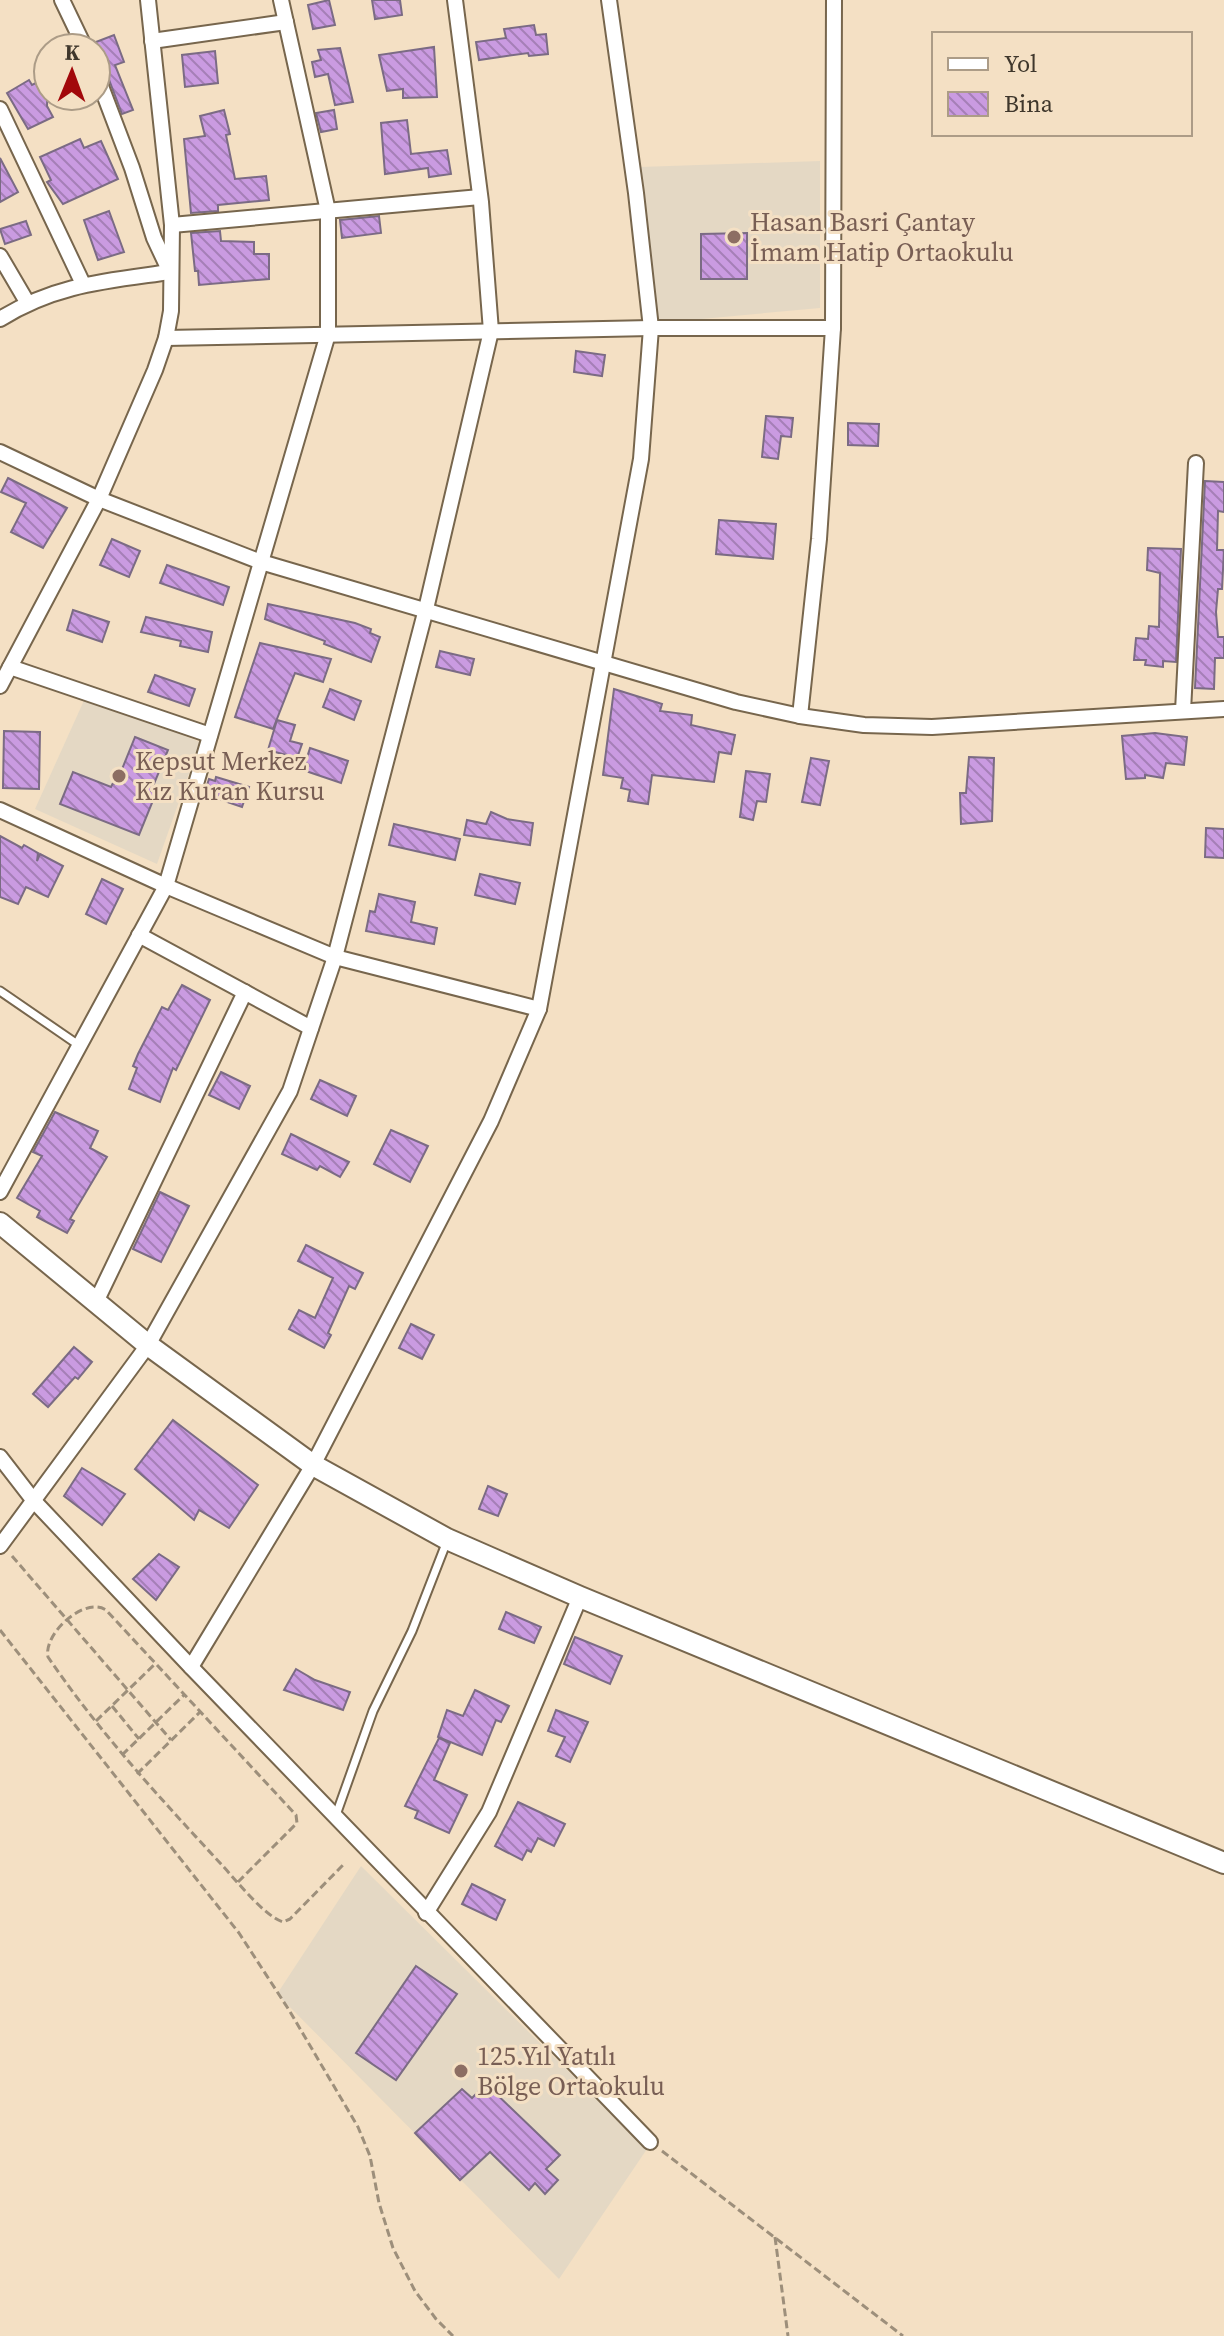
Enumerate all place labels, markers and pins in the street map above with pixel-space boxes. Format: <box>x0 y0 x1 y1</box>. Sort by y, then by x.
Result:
place label: Hasan Basri Çantay İmam Hatip Ortaokulu <box>750 204 1014 270</box>
marker: Hasan Basri Çantay İmam Hatip Ortaokulu <box>725 228 743 246</box>
place label: Kepsut Merkez Kız Kuran Kursu <box>135 743 325 809</box>
marker: Kepsut Merkez Kız Kuran Kursu <box>110 767 128 785</box>
place label: 125.Yıl Yatılı Bölge Ortaokulu <box>477 2038 665 2104</box>
marker: 125.Yıl Yatılı Bölge Ortaokulu <box>452 2062 470 2080</box>

